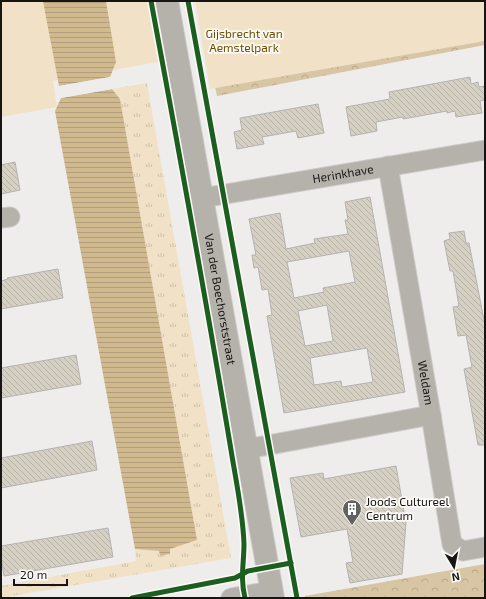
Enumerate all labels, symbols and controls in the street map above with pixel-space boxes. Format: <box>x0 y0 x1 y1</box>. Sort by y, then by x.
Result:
park label: Gijsbrecht van Aemstelpark <box>205 26 283 54</box>
street label: Herinkhave <box>311 161 374 185</box>
street label: Van der Boechorststraat <box>202 232 240 366</box>
street label: Weldam <box>416 359 437 406</box>
place label: Joods Cultureel Centrum <box>366 494 449 522</box>
building icon: Joods Cultureel Centrum <box>341 498 363 526</box>
north arrow <box>434 547 474 587</box>
scale bar <box>14 561 67 587</box>
text: 20 m <box>20 567 47 581</box>
text: N <box>451 570 461 584</box>

